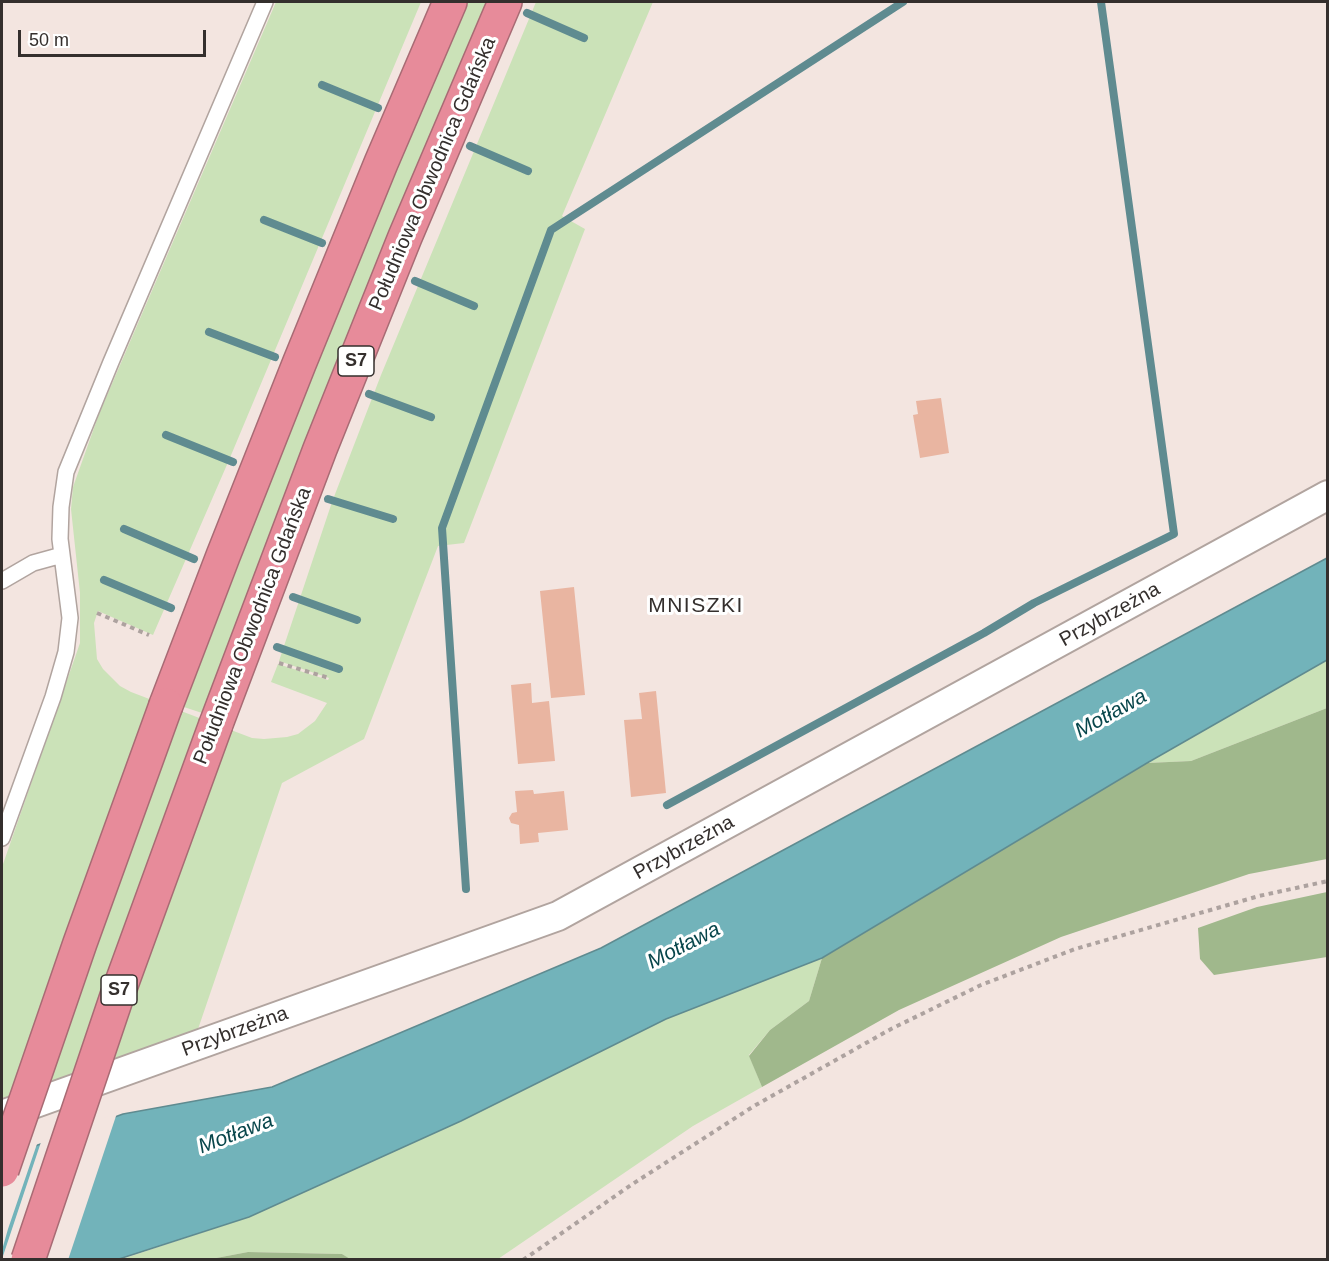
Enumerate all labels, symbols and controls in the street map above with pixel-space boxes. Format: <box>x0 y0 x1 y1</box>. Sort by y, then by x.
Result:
scale bar <box>21 18 208 56</box>
text: 50 m <box>29 30 69 50</box>
street label: Południowa Obwodnica Gdańska <box>364 34 502 314</box>
road number: S7 <box>338 346 374 376</box>
street label: Południowa Obwodnica Gdańska <box>189 484 317 768</box>
street label: Przybrzeżna <box>1056 578 1164 652</box>
district label: MNISZKI <box>648 593 744 619</box>
water label: Motława <box>1071 684 1151 744</box>
street label: Przybrzeżna <box>630 811 738 885</box>
water label: Motława <box>643 917 725 975</box>
road number: S7 <box>101 975 137 1005</box>
street label: Przybrzeżna <box>179 1002 291 1062</box>
water label: Motława <box>195 1108 277 1160</box>

